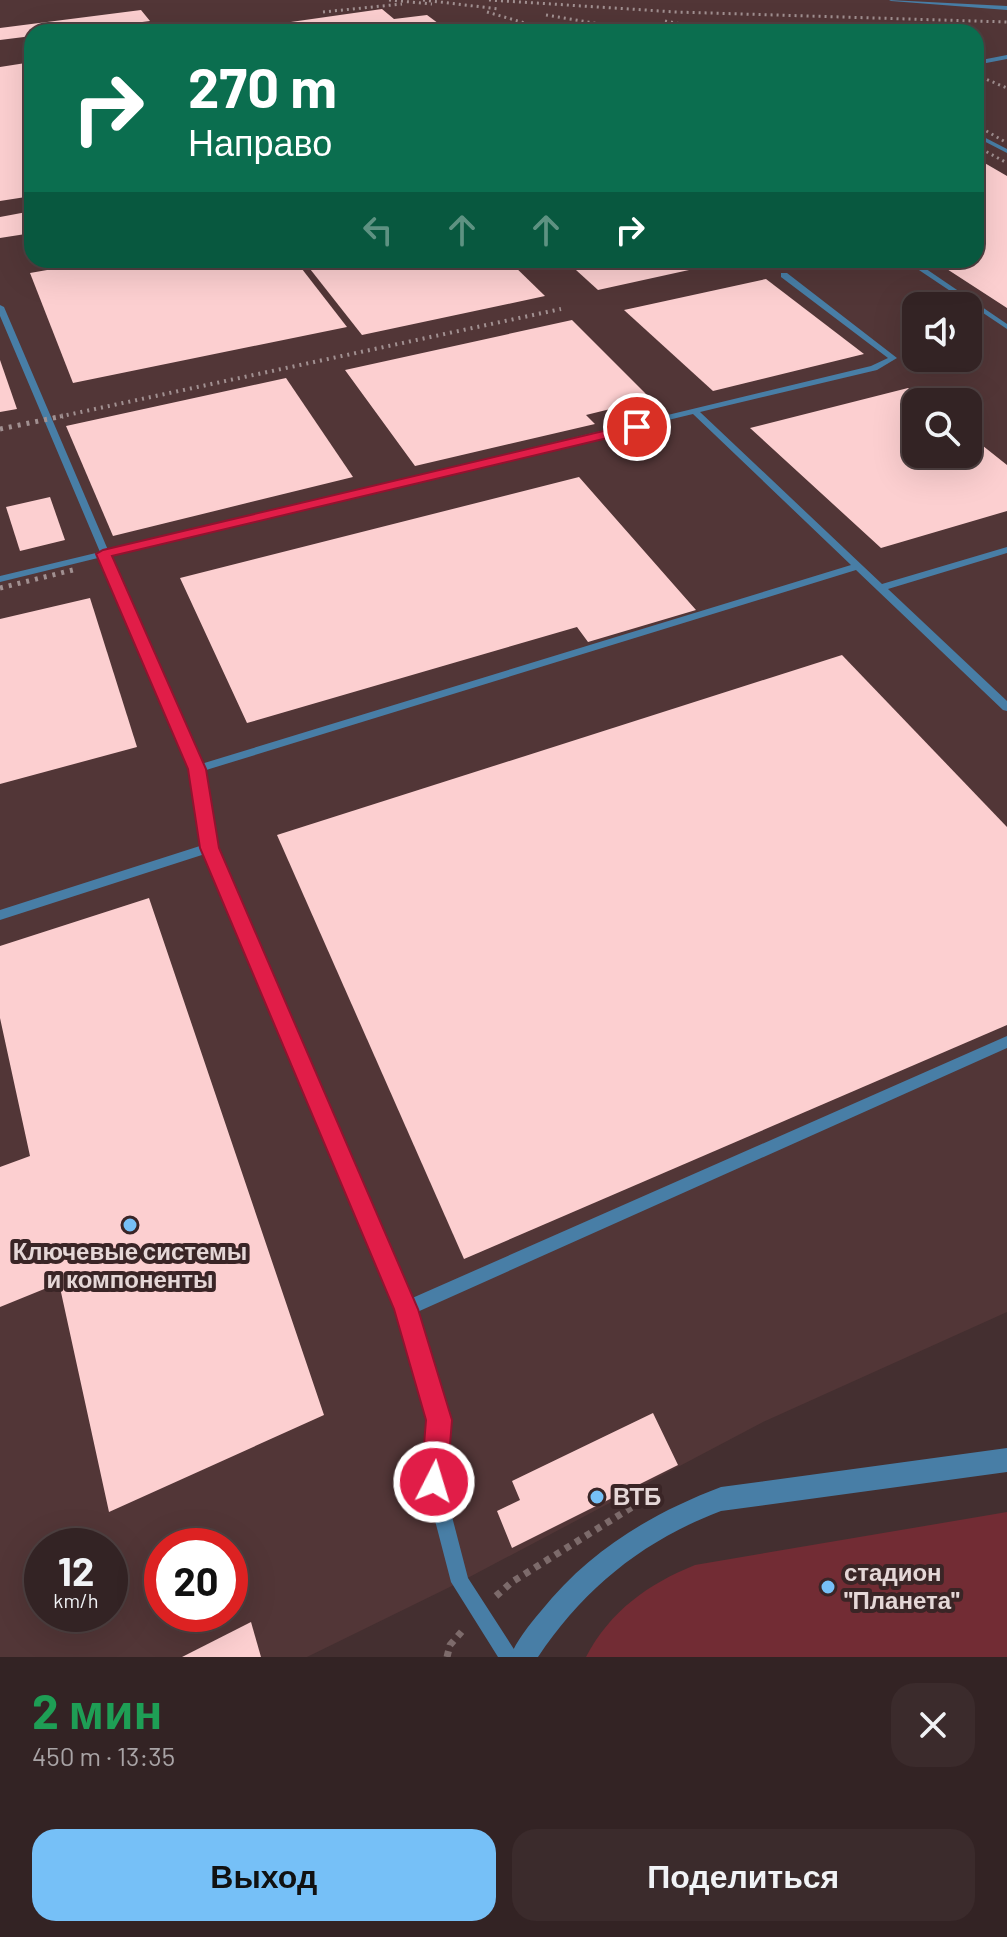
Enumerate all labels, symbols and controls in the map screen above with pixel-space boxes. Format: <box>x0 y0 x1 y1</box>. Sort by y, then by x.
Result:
text: 270 m <box>188 52 337 119</box>
icon: right <box>56 56 160 160</box>
text: Направо <box>188 120 332 163</box>
icon: left <box>356 208 400 252</box>
icon: ahead <box>440 208 484 252</box>
icon: ahead <box>524 208 568 252</box>
icon: right <box>608 208 652 252</box>
map controls <box>902 292 982 468</box>
button: sound <box>902 292 982 372</box>
button: search <box>902 388 982 468</box>
pin <box>603 393 671 461</box>
icon: arrive <box>615 405 659 449</box>
marker: Ключевые системы и компоненты <box>121 1216 139 1234</box>
place label: Ключевые системы и компоненты <box>13 1236 247 1293</box>
position arrow <box>392 1440 476 1524</box>
place label: ВТБ <box>613 1481 661 1510</box>
marker: ВТБ <box>588 1488 606 1506</box>
speed limit sign: 20 <box>144 1528 248 1632</box>
text: 12 <box>58 1546 94 1594</box>
place label: стадион "Планета" <box>844 1557 960 1614</box>
marker: стадион "Планета" <box>819 1578 837 1596</box>
text: km/h <box>53 1588 99 1612</box>
text: 2 мин <box>32 1681 163 1739</box>
button: close <box>891 1683 975 1767</box>
text: 450 m · 13:35 <box>32 1740 175 1771</box>
button: Выход <box>32 1829 496 1921</box>
button: Поделиться <box>512 1829 975 1921</box>

